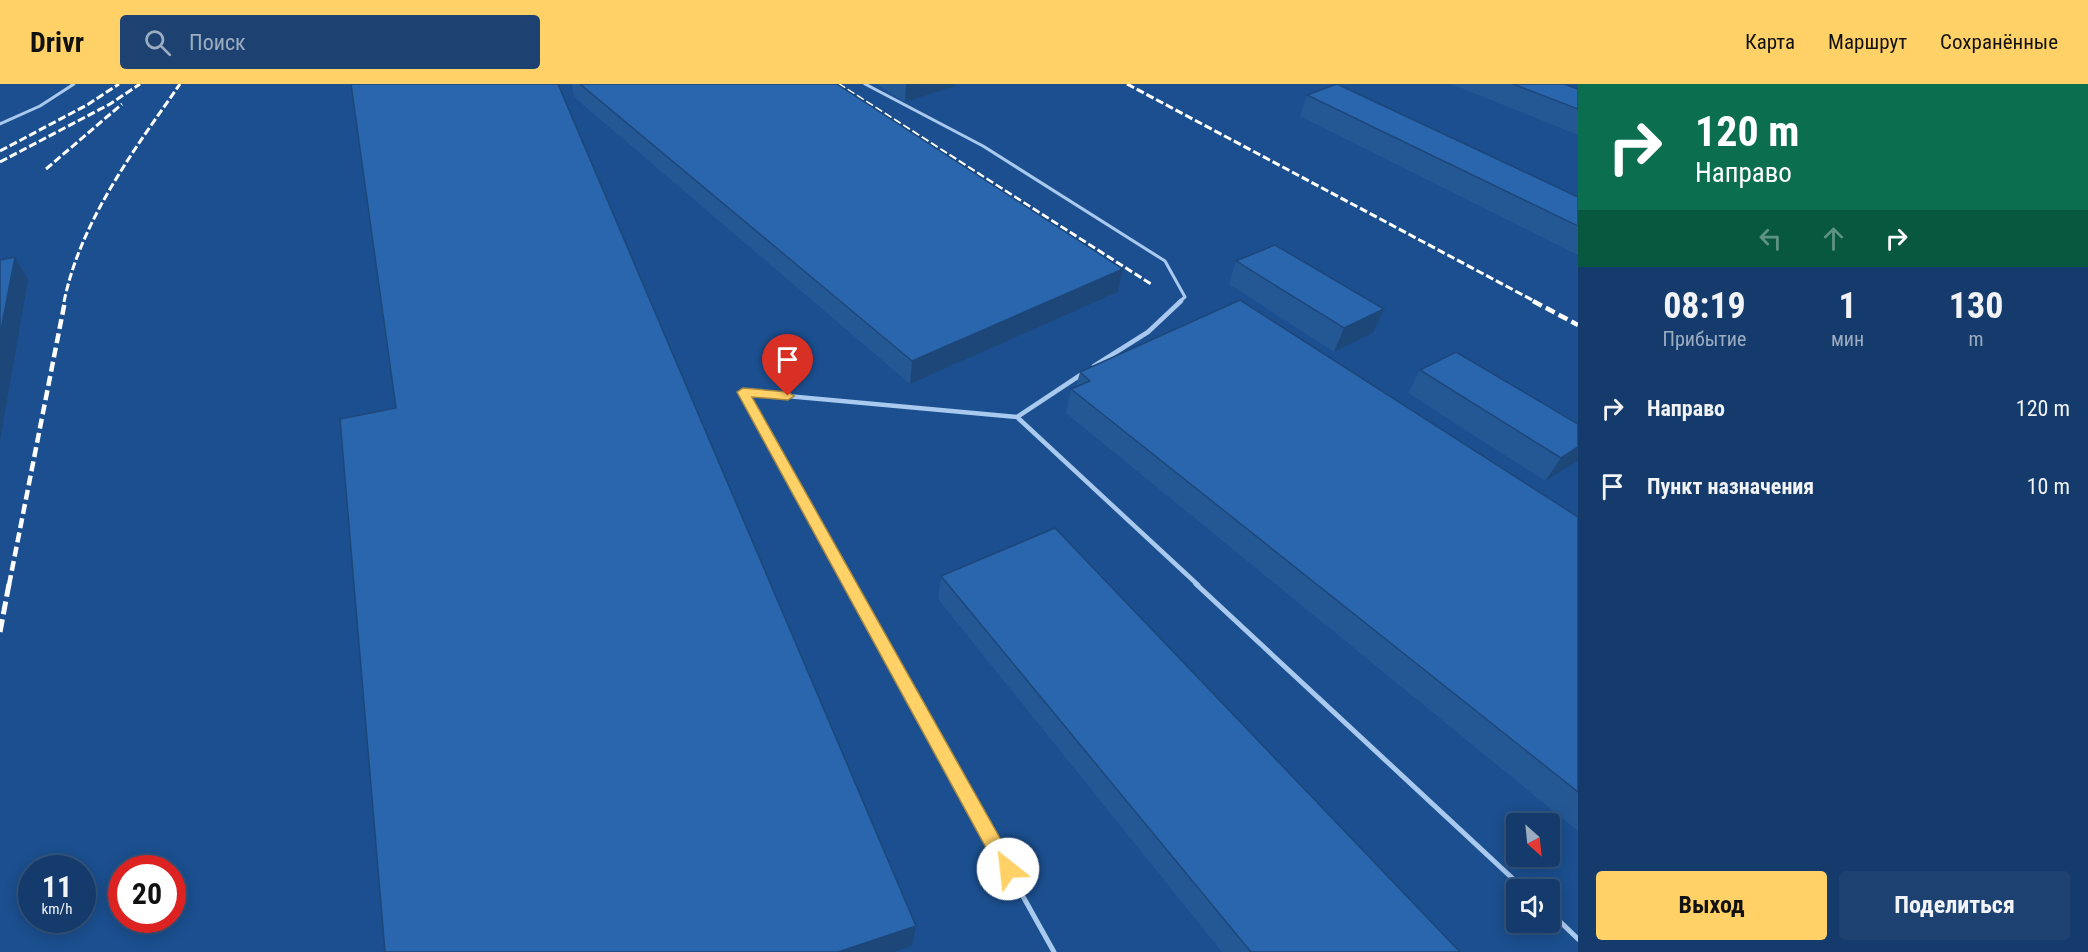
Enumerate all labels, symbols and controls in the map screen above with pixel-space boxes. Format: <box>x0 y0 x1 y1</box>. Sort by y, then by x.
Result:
search box <box>120 15 540 69</box>
text: Drivr <box>30 26 84 59</box>
icon: search <box>141 26 174 59</box>
text: Поиск <box>189 30 246 55</box>
text: Карта <box>1745 30 1795 54</box>
text: Маршрут <box>1828 30 1907 54</box>
text: Сохранённые <box>1940 30 2058 54</box>
text: 120 m <box>1695 107 1800 156</box>
icon: right <box>1596 108 1674 186</box>
text: Направо <box>1695 157 1792 189</box>
icon: left <box>1754 222 1787 255</box>
icon: ahead <box>1817 222 1850 255</box>
icon: right <box>1880 222 1913 255</box>
text: 08:19 <box>1663 285 1746 327</box>
text: 1 <box>1838 285 1857 327</box>
text: 130 <box>1949 285 2003 327</box>
text: Прибытие <box>1663 327 1746 351</box>
text: мин <box>1831 327 1864 351</box>
text: m <box>1969 327 1984 351</box>
pin <box>762 334 813 396</box>
icon: arrive <box>771 343 804 376</box>
icon: right <box>1596 392 1629 425</box>
text: Направо <box>1647 396 1725 421</box>
text: 120 m <box>2016 396 2070 421</box>
icon: arrive <box>1596 470 1629 503</box>
text: Пункт назначения <box>1647 474 1814 499</box>
text: 10 m <box>2027 474 2070 499</box>
north arrow <box>1506 813 1560 867</box>
map controls <box>1506 813 1560 933</box>
position arrow <box>976 837 1040 901</box>
speed limit sign: 20 <box>108 855 186 933</box>
text: 11 <box>42 869 72 904</box>
button: Выход <box>1596 871 1827 940</box>
button: Поделиться <box>1839 871 2070 940</box>
button: sound <box>1506 879 1560 933</box>
text: km/h <box>42 900 72 918</box>

